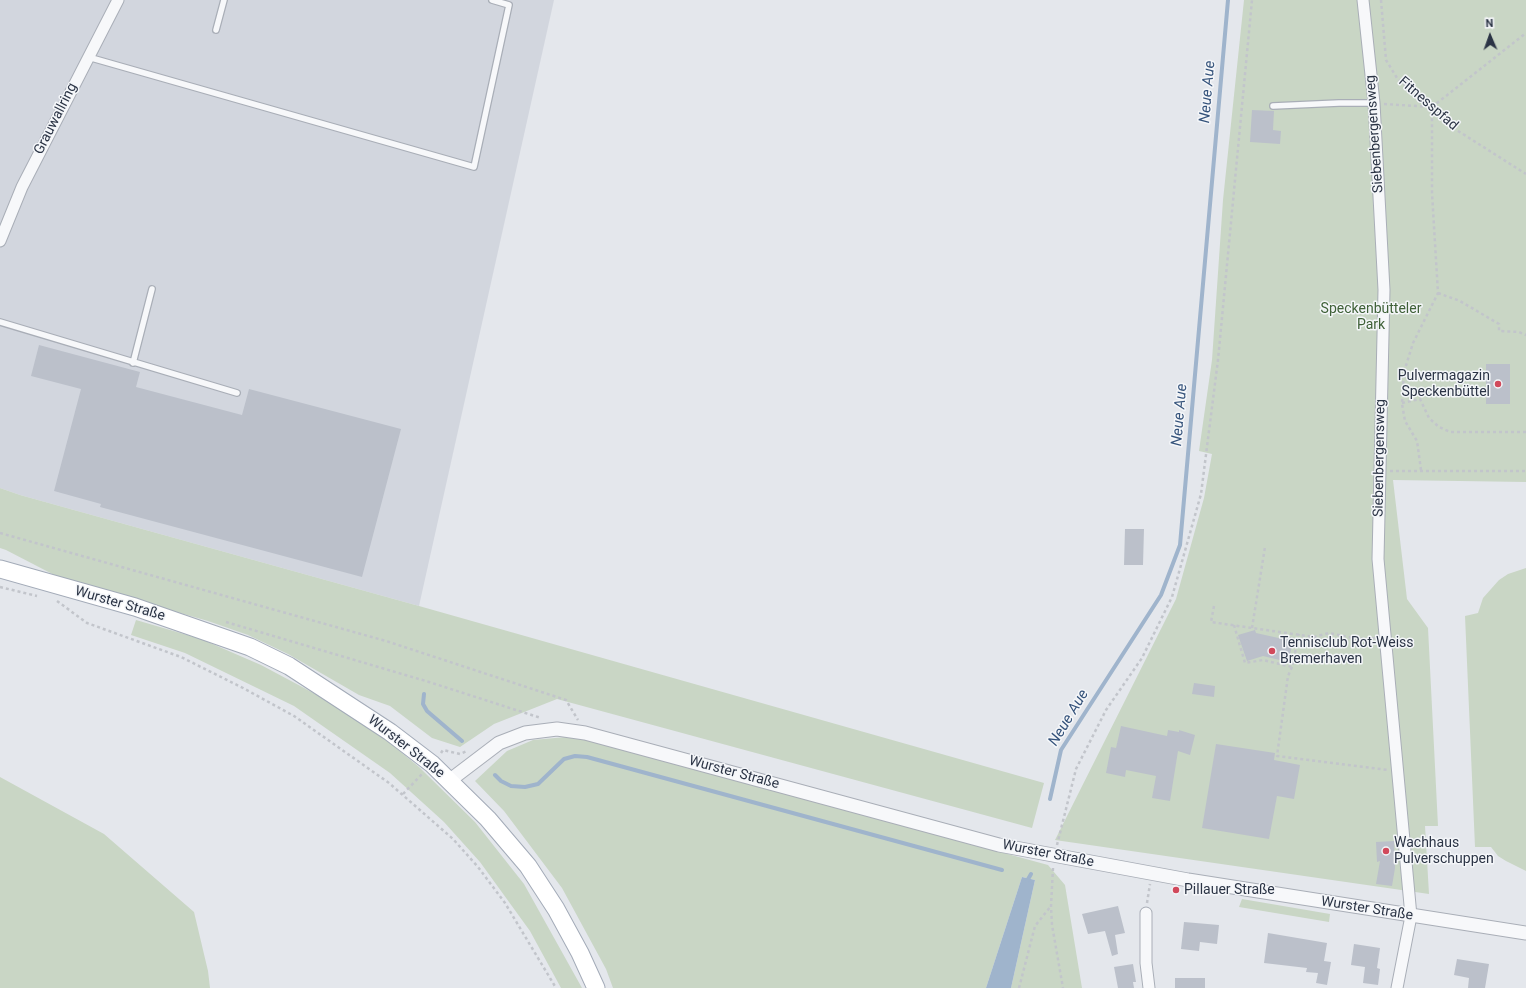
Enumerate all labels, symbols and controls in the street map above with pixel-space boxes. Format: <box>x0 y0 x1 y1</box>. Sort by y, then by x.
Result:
north arrow <box>1470 16 1510 56</box>
text: N <box>1485 17 1494 30</box>
water label: Neue Aue <box>1196 60 1220 124</box>
street label: Fitnesspfad <box>1395 74 1461 134</box>
street label: Siebenbergensweg <box>1363 75 1387 193</box>
street label: Grauwallring <box>31 80 81 158</box>
park label: Speckenbütteler Park <box>1321 301 1421 334</box>
place label: Pulvermagazin Speckenbüttel <box>1398 368 1490 400</box>
marker: Pulvermagazin Speckenbüttel <box>1493 379 1503 389</box>
water label: Neue Aue <box>1168 383 1192 447</box>
street label: Siebenbergensweg <box>1371 399 1389 517</box>
street label: Wurster Straße <box>73 583 167 625</box>
place label: Tennisclub Rot-Weiss Bremerhaven <box>1280 635 1414 668</box>
marker: Tennisclub Rot-Weiss Bremerhaven <box>1267 646 1277 656</box>
water label: Neue Aue <box>1045 687 1093 749</box>
street label: Wurster Straße <box>364 712 448 782</box>
street label: Wurster Straße <box>687 753 781 793</box>
place label: Wachhaus Pulverschuppen <box>1394 835 1494 868</box>
street label: Wurster Straße <box>1001 837 1095 871</box>
marker: Wachhaus Pulverschuppen <box>1381 846 1391 856</box>
place label: Pillauer Straße <box>1184 882 1275 898</box>
marker: Pillauer Straße <box>1171 885 1181 895</box>
street label: Wurster Straße <box>1320 893 1414 925</box>

